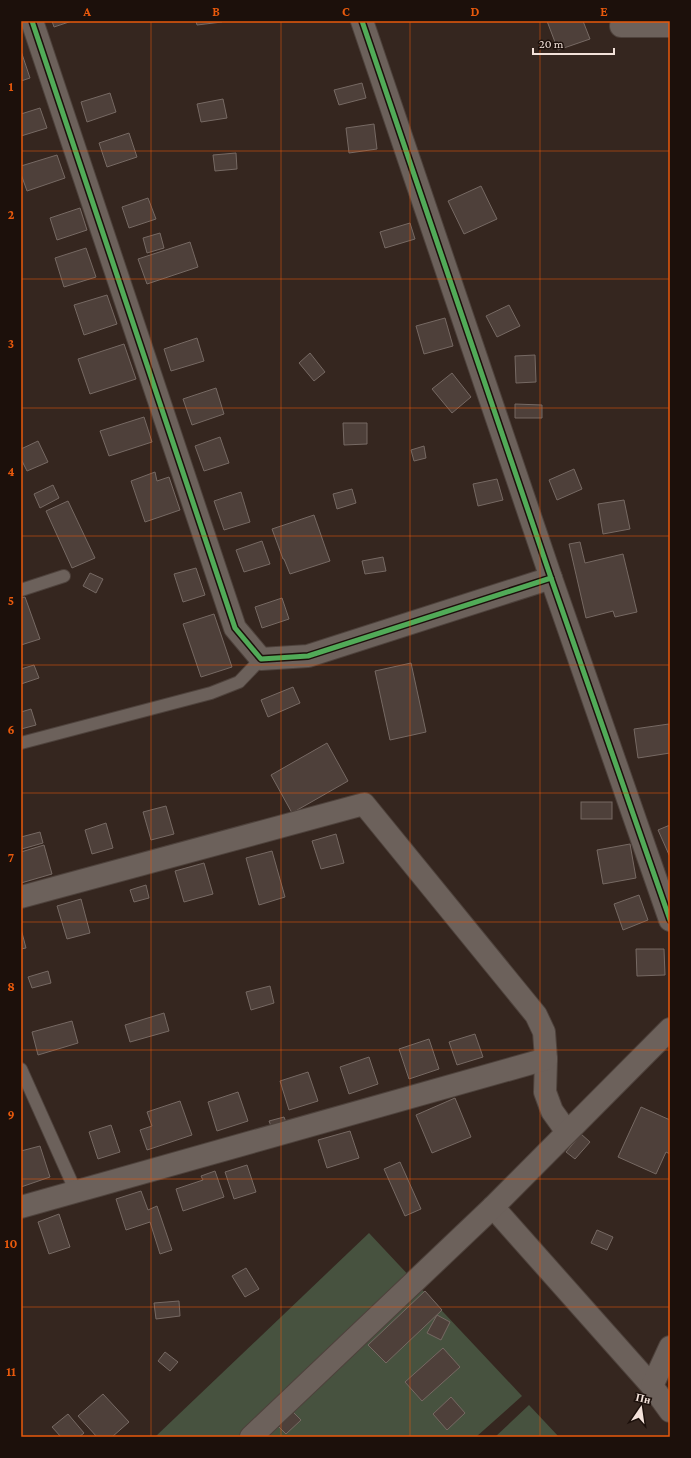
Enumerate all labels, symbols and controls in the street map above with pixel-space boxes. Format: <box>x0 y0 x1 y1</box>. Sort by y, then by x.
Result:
text: A <box>82 4 91 19</box>
text: B <box>212 4 220 19</box>
text: C <box>342 4 350 19</box>
text: D <box>471 4 480 19</box>
text: E <box>600 4 608 19</box>
scale bar <box>533 30 614 56</box>
text: 20 m <box>539 37 564 51</box>
text: 1 <box>9 79 14 94</box>
text: 2 <box>8 207 15 222</box>
text: 3 <box>8 336 14 351</box>
text: 4 <box>7 464 15 479</box>
text: 5 <box>8 593 14 608</box>
text: 6 <box>7 722 15 737</box>
text: 7 <box>8 850 14 865</box>
text: 8 <box>7 979 15 994</box>
text: 9 <box>7 1107 15 1122</box>
text: 10 <box>5 1236 17 1251</box>
text: 11 <box>6 1364 16 1379</box>
north arrow <box>621 1388 661 1428</box>
text: Пн <box>635 1391 652 1406</box>

